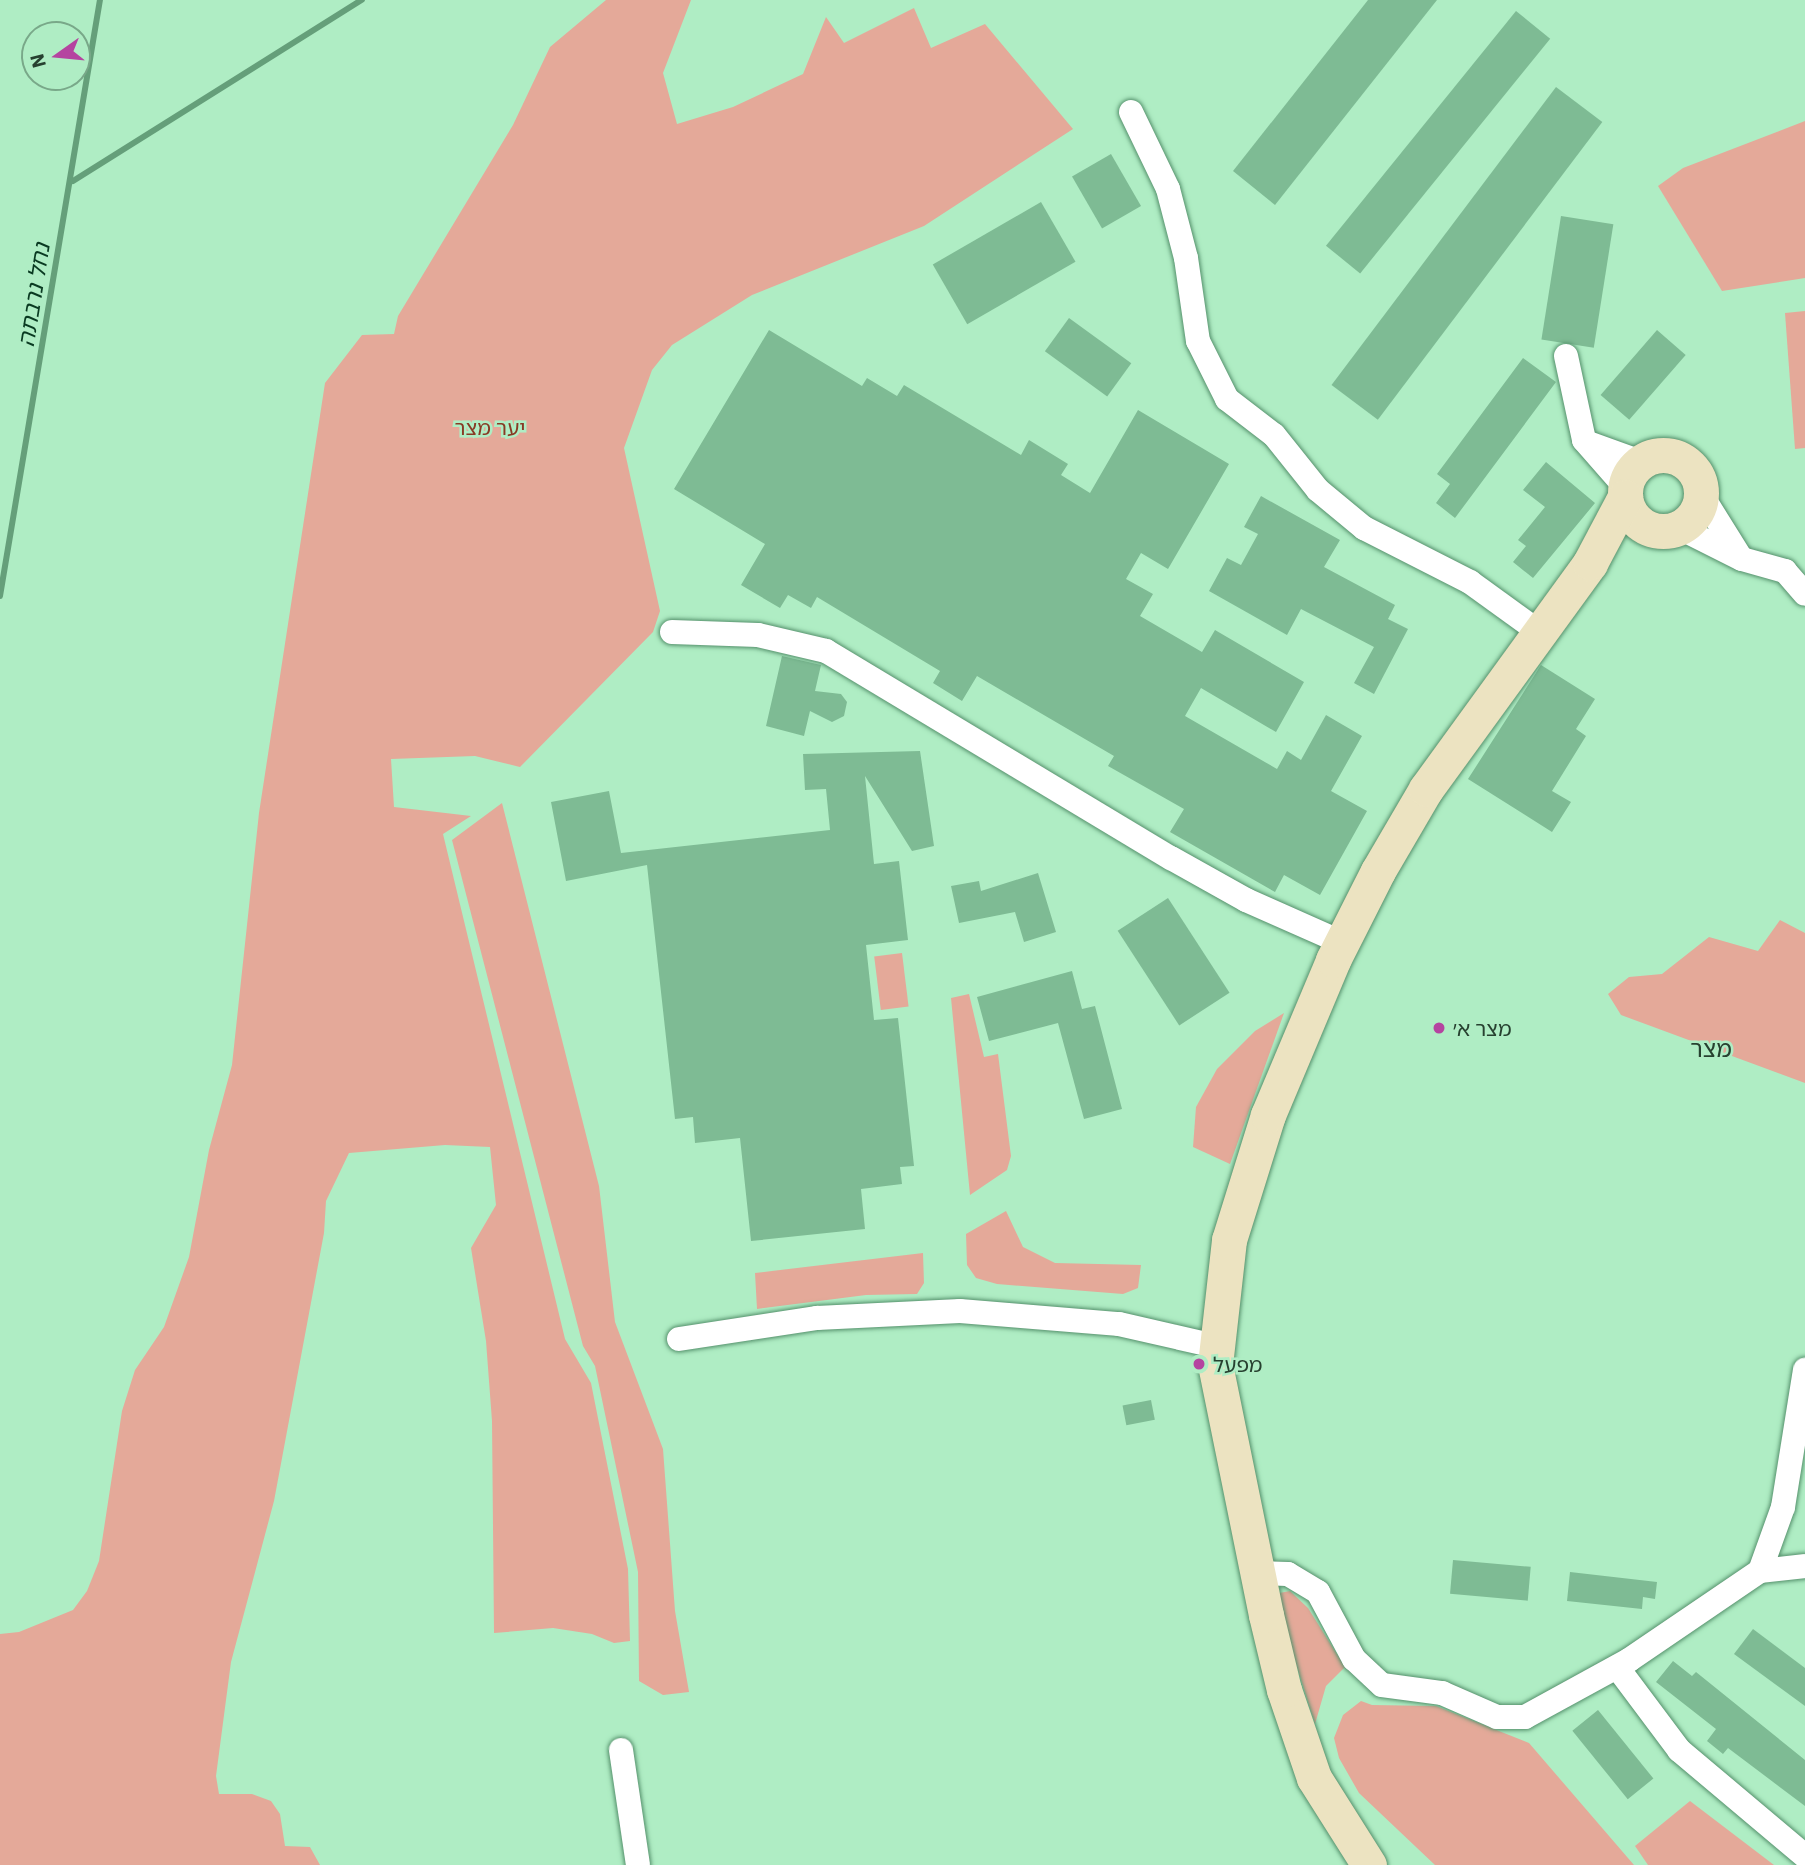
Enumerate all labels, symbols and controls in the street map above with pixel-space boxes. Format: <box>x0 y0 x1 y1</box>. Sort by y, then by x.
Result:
north arrow <box>21 21 91 91</box>
text: N <box>24 51 51 71</box>
water label: נחל נרבתה <box>11 241 55 349</box>
park label: יער מצר <box>454 414 526 440</box>
place label: מצר א׳ <box>1453 1015 1512 1041</box>
marker: מצר א׳ <box>1431 1020 1447 1036</box>
district label: מצר <box>1690 1035 1732 1063</box>
place label: מפעל <box>1213 1351 1262 1377</box>
marker: מפעל <box>1191 1356 1207 1372</box>

